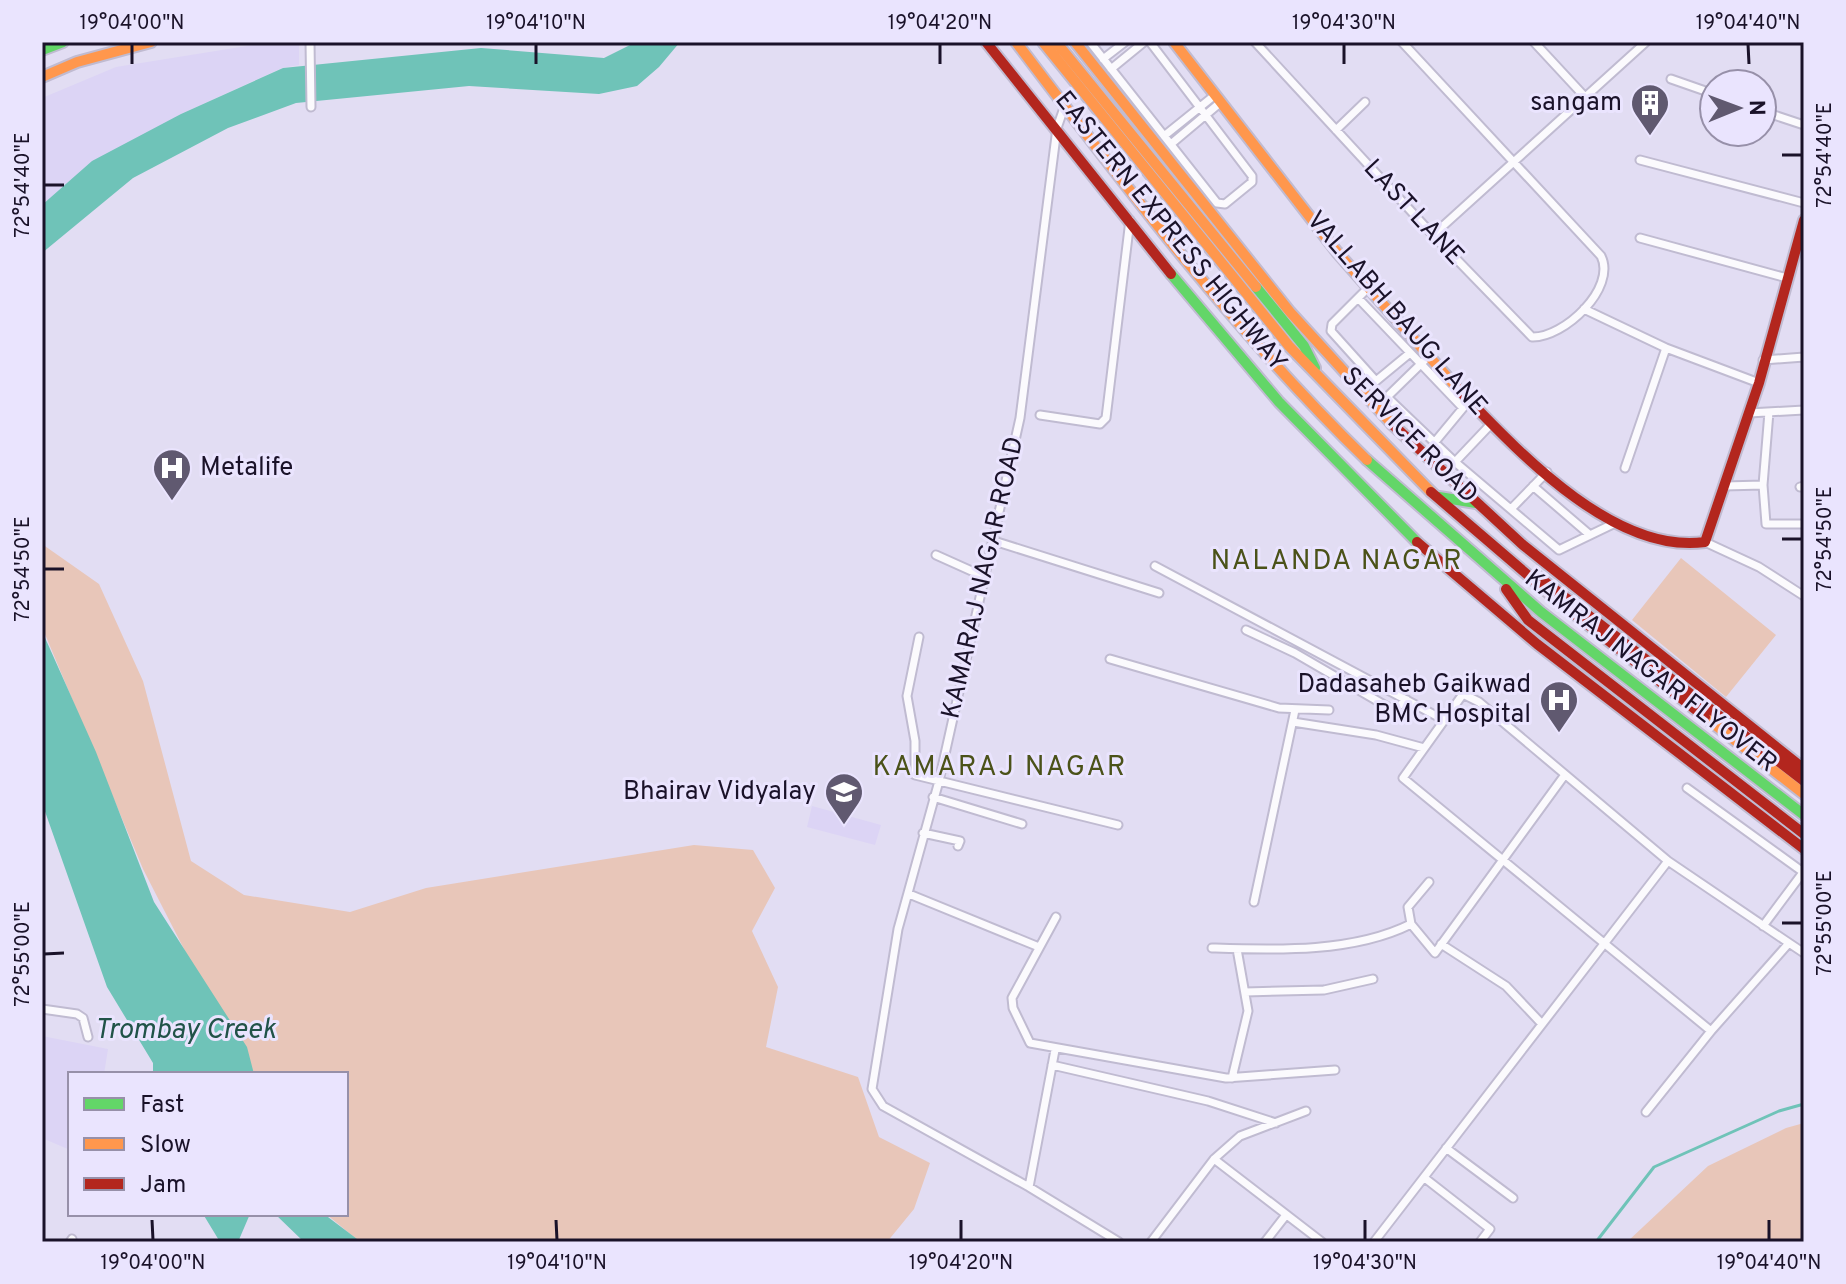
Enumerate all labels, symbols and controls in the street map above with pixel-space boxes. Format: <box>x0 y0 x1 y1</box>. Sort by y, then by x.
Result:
text: 19°04'00"N <box>80 11 184 37</box>
text: 19°04'10"N <box>486 11 586 37</box>
text: 19°04'20"N <box>888 11 992 37</box>
text: 19°04'30"N <box>1292 11 1396 37</box>
text: 19°04'40"N <box>1696 11 1800 37</box>
north arrow <box>1698 68 1778 148</box>
building icon: sangam <box>1629 82 1671 137</box>
street label: EASTERN EXPRESS HIGHWAY <box>1047 85 1293 379</box>
place label: sangam <box>1530 87 1622 120</box>
text: N <box>1742 100 1769 116</box>
text: 72°54'40"E <box>1813 102 1839 208</box>
text: 72°54'40"E <box>11 132 37 238</box>
street label: LAST LANE <box>1355 153 1471 273</box>
street label: VALLABH BAUG LANE <box>1298 205 1494 423</box>
street label: SERVICE ROAD <box>1334 361 1484 511</box>
street label: KAMARAJ NAGAR ROAD <box>935 434 1033 722</box>
hospital icon: Metalife <box>151 447 193 502</box>
place label: Metalife <box>200 452 293 485</box>
text: 72°54'50"E <box>1813 486 1839 592</box>
text: 72°54'50"E <box>11 516 37 622</box>
district label: NALANDA NAGAR <box>1210 544 1464 580</box>
street label: KAMRAJ NAGAR FLYOVER <box>1517 563 1783 781</box>
place label: Dadasaheb Gaikwad BMC Hospital <box>1297 669 1531 732</box>
hospital icon: Dadasaheb Gaikwad BMC Hospital <box>1538 679 1580 734</box>
district label: KAMARAJ NAGAR <box>873 750 1127 786</box>
school or university icon: Bhairav Vidyalay <box>823 771 865 826</box>
place label: Bhairav Vidyalay <box>623 776 816 809</box>
text: 72°55'00"E <box>1813 870 1839 976</box>
text: 72°55'00"E <box>11 901 37 1007</box>
water label: Trombay Creek <box>94 1013 277 1049</box>
legend <box>68 1072 348 1216</box>
text: Fast <box>140 1091 184 1121</box>
text: Slow <box>140 1131 191 1161</box>
text: Jam <box>140 1171 186 1201</box>
text: 19°04'00"N <box>101 1251 205 1277</box>
text: 19°04'10"N <box>507 1251 607 1277</box>
text: 19°04'20"N <box>909 1251 1013 1277</box>
text: 19°04'30"N <box>1313 1251 1417 1277</box>
text: 19°04'40"N <box>1717 1251 1821 1277</box>

